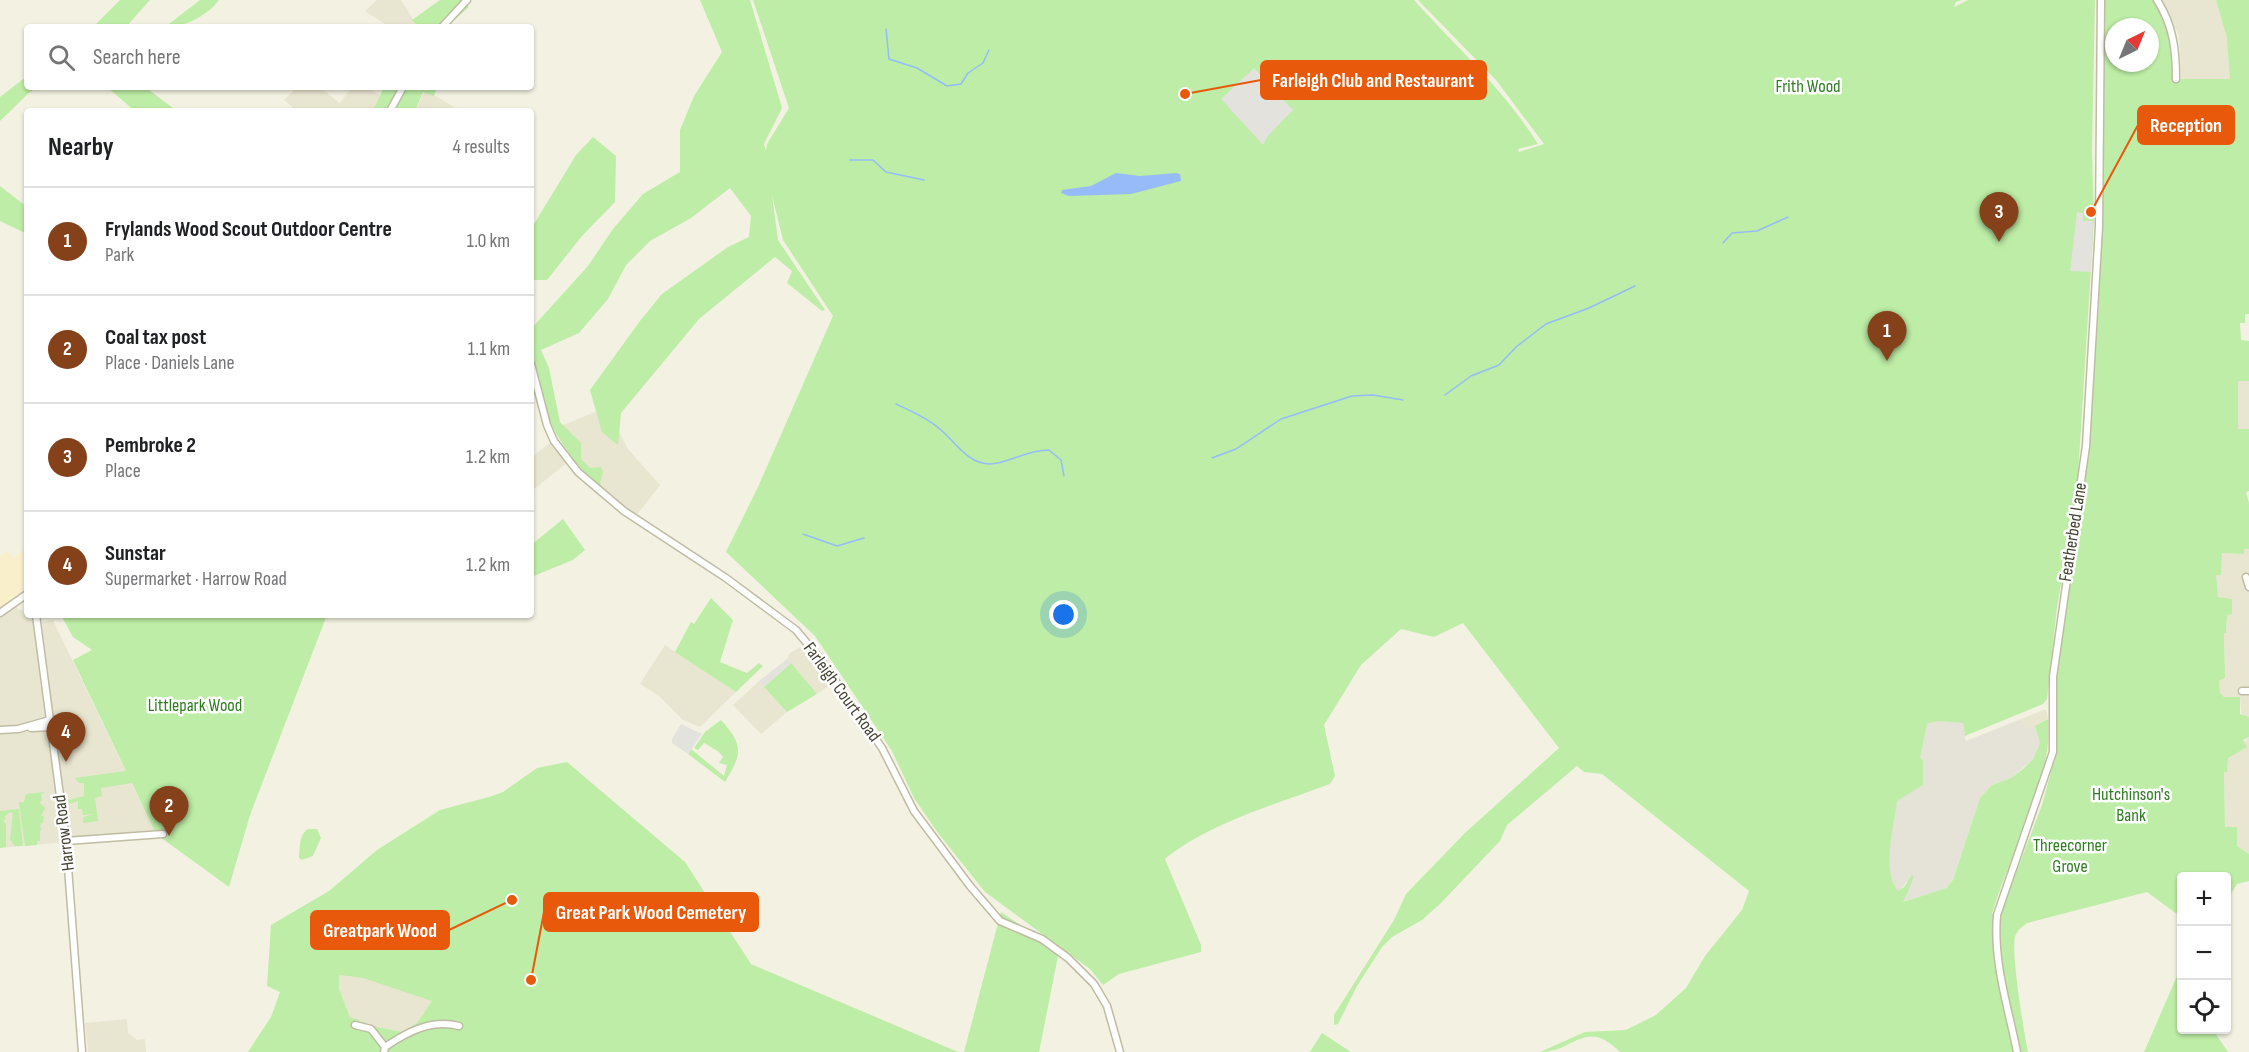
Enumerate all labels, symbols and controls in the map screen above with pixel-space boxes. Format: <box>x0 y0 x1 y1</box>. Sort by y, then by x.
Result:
north arrow <box>2105 18 2159 72</box>
search box <box>24 24 534 90</box>
icon: search <box>45 41 78 74</box>
text: Search here <box>93 44 180 71</box>
callout: Farleigh Club and Restaurant <box>1261 61 1486 99</box>
text: Farleigh Club and Restaurant <box>1272 69 1474 93</box>
park label: Frith Wood <box>1775 76 1841 97</box>
callout: Reception <box>2138 106 2234 144</box>
text: Reception <box>2150 114 2222 138</box>
text: Nearby <box>48 132 114 163</box>
text: 4 results <box>453 135 510 159</box>
pin: 3 <box>1980 192 2018 242</box>
text: Frylands Wood Scout Outdoor Centre <box>105 216 392 243</box>
text: 1 <box>64 229 71 253</box>
text: 1.0 km <box>467 229 510 253</box>
text: Park <box>105 243 134 267</box>
pin: 1 <box>1868 312 1906 361</box>
text: Coal tax post <box>105 324 206 351</box>
text: 2 <box>63 337 72 361</box>
text: 1.1 km <box>468 337 510 361</box>
text: Place · Daniels Lane <box>105 351 235 375</box>
text: Pembroke 2 <box>105 432 196 459</box>
text: 3 <box>63 445 72 469</box>
text: 1.2 km <box>466 445 510 469</box>
text: Place <box>105 459 141 483</box>
street label: Featherbed Lane <box>2055 481 2091 583</box>
text: Sunstar <box>105 540 166 567</box>
text: 4 <box>63 553 72 577</box>
text: 1.2 km <box>466 553 510 577</box>
text: Supermarket · Harrow Road <box>105 567 287 591</box>
your location <box>1049 600 1078 629</box>
street label: Farleigh Court Road <box>799 638 885 746</box>
park label: Littlepark Wood <box>148 695 242 716</box>
pin: 4 <box>46 712 86 762</box>
park label: Hutchinson's Bank <box>2092 784 2170 826</box>
pin: 2 <box>150 786 188 836</box>
street label: Harrow Road <box>49 794 79 872</box>
park label: Threecorner Grove <box>2033 835 2107 877</box>
map controls <box>2177 872 2231 1034</box>
button: + <box>2177 872 2231 926</box>
callout: Great Park Wood Cemetery <box>544 893 758 931</box>
text: Great Park Wood Cemetery <box>556 901 747 925</box>
callout: Greatpark Wood <box>311 911 449 949</box>
text: Greatpark Wood <box>323 919 437 943</box>
button: − <box>2177 926 2231 980</box>
button: locate <box>2177 980 2231 1034</box>

